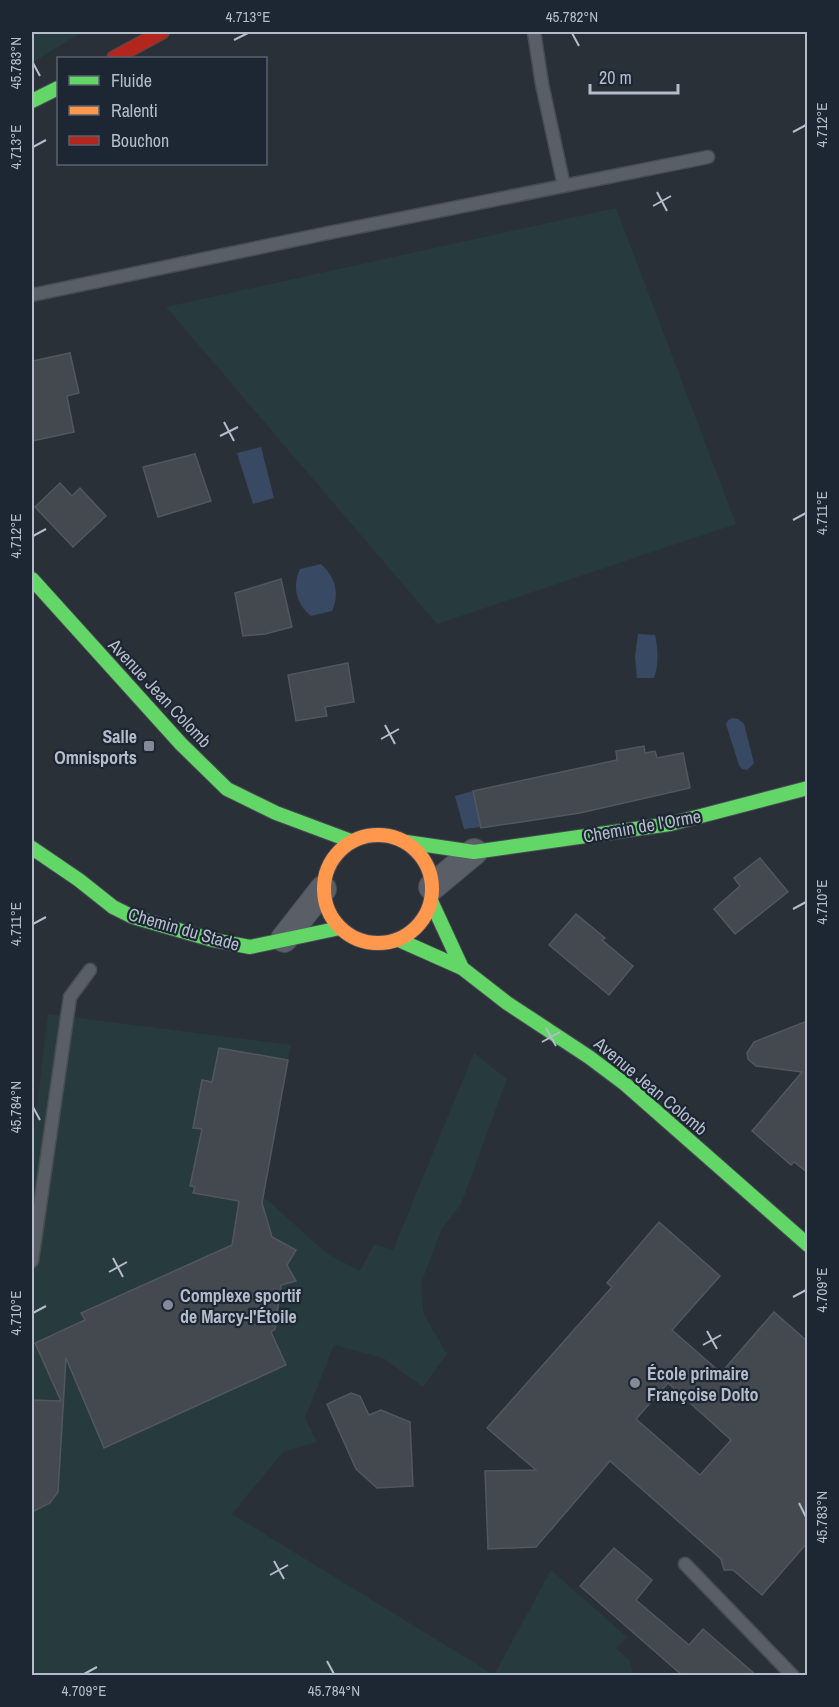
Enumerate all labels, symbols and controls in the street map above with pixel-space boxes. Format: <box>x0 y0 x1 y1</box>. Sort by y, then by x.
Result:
text: 4.713°E <box>226 6 271 27</box>
text: 45.782°N <box>546 6 598 27</box>
text: 45.783°N <box>5 37 26 89</box>
legend <box>57 57 267 165</box>
scale bar <box>590 57 678 95</box>
text: 20 m <box>599 65 632 90</box>
text: Fluide <box>111 68 152 93</box>
text: Ralenti <box>111 98 158 123</box>
text: 4.712°E <box>811 103 832 148</box>
text: 4.713°E <box>5 125 26 170</box>
text: Bouchon <box>111 128 169 153</box>
text: 4.711°E <box>811 491 832 535</box>
text: 4.712°E <box>5 514 26 559</box>
street label: Avenue Jean Colomb <box>102 632 217 753</box>
place label: Salle Omnisports <box>54 724 137 770</box>
marker: Salle Omnisports <box>142 739 156 753</box>
street label: Chemin de l'Orme <box>581 803 703 849</box>
text: 4.710°E <box>811 880 832 925</box>
street label: Chemin du Stade <box>125 901 243 957</box>
text: 4.711°E <box>5 902 26 946</box>
street label: Avenue Jean Colomb <box>588 1031 713 1141</box>
text: 45.784°N <box>5 1081 26 1133</box>
text: 4.709°E <box>811 1268 832 1313</box>
place label: Complexe sportif de Marcy-l'Étoile <box>180 1283 301 1329</box>
text: 4.710°E <box>5 1291 26 1336</box>
marker: Complexe sportif de Marcy-l'Étoile <box>161 1298 175 1312</box>
place label: École primaire Françoise Dolto <box>647 1361 759 1407</box>
marker: École primaire Françoise Dolto <box>628 1376 642 1390</box>
text: 45.783°N <box>811 1491 832 1543</box>
text: 4.709°E <box>62 1680 107 1701</box>
text: 45.784°N <box>308 1680 360 1701</box>

